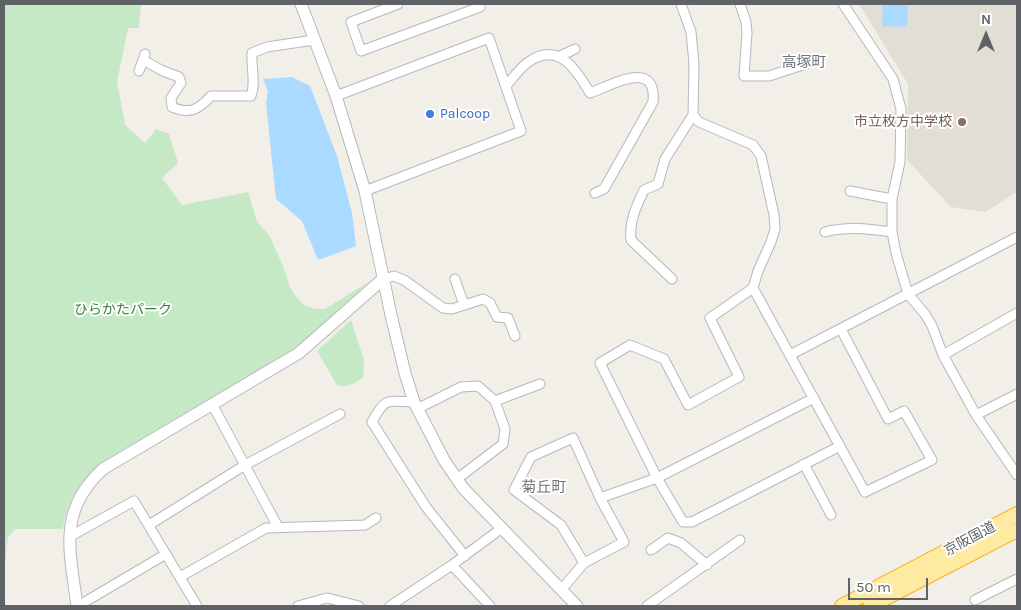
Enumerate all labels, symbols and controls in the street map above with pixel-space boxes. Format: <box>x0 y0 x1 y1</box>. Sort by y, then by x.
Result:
north arrow <box>961 10 1011 60</box>
text: N <box>981 11 991 28</box>
district label: 高塚町 <box>782 54 826 72</box>
place label: Palcoop <box>440 106 490 122</box>
marker: Palcoop <box>424 108 436 120</box>
place label: 市立枚方中学校 <box>854 114 952 130</box>
marker: 市立枚方中学校 <box>956 116 968 128</box>
park label: ひらかたパーク <box>74 302 172 318</box>
district label: 菊丘町 <box>522 479 566 497</box>
street label: 京阪国道 <box>941 518 999 560</box>
scale bar <box>851 568 931 600</box>
text: 50 m <box>856 578 891 596</box>

